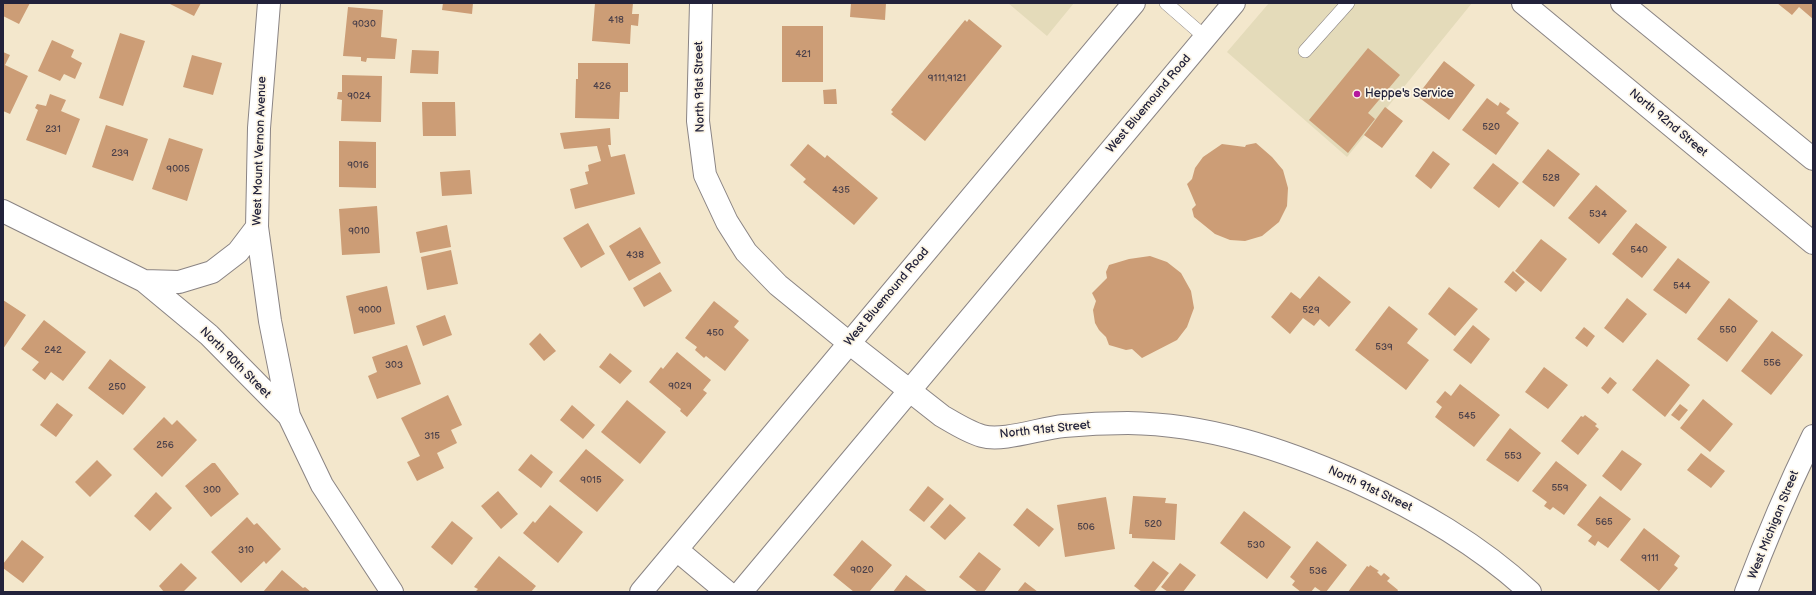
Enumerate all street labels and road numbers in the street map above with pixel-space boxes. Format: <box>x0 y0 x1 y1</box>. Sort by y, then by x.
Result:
street label: North 91st Street <box>692 41 708 133</box>
street label: West Bluemound Road <box>1104 52 1194 156</box>
street label: West Mount Vernon Avenue <box>250 76 270 226</box>
street label: North 92nd Street <box>1626 86 1710 160</box>
street label: West Bluemound Road <box>842 245 932 349</box>
street label: North 90th Street <box>197 325 273 401</box>
street label: North 91st Street <box>999 418 1091 442</box>
street label: North 91st Street <box>1326 463 1414 515</box>
street label: West Michigan Street <box>1746 469 1802 581</box>

